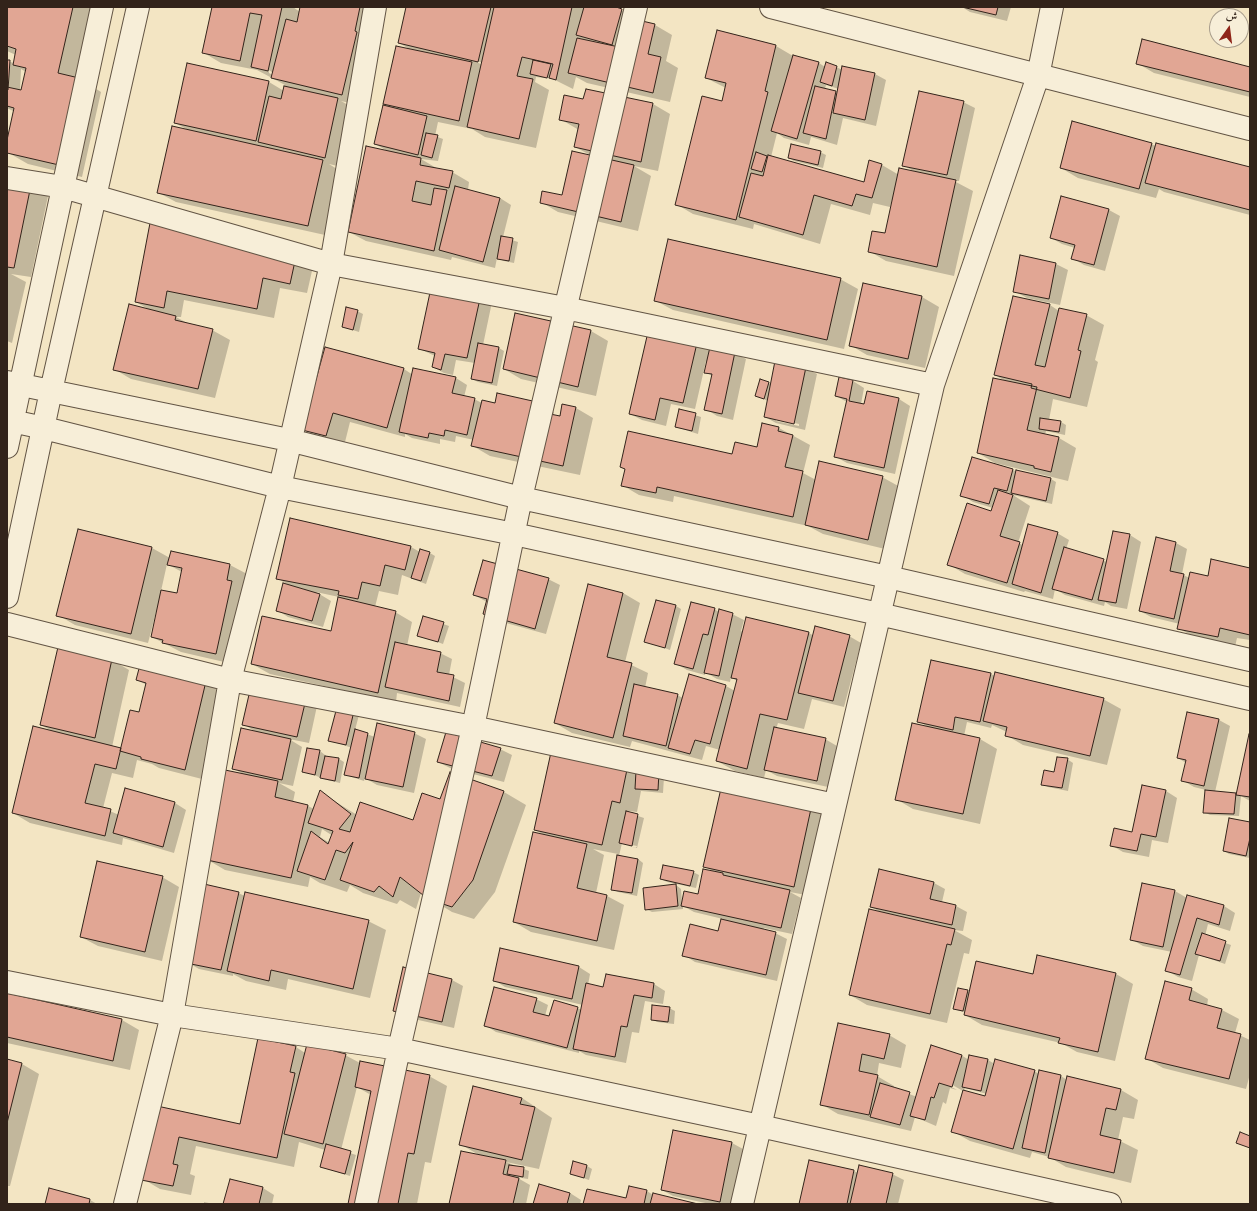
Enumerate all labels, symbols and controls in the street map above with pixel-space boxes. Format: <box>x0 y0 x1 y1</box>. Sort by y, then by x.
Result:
north arrow <box>1209 8 1249 48</box>
text: ش <box>1225 10 1238 23</box>

